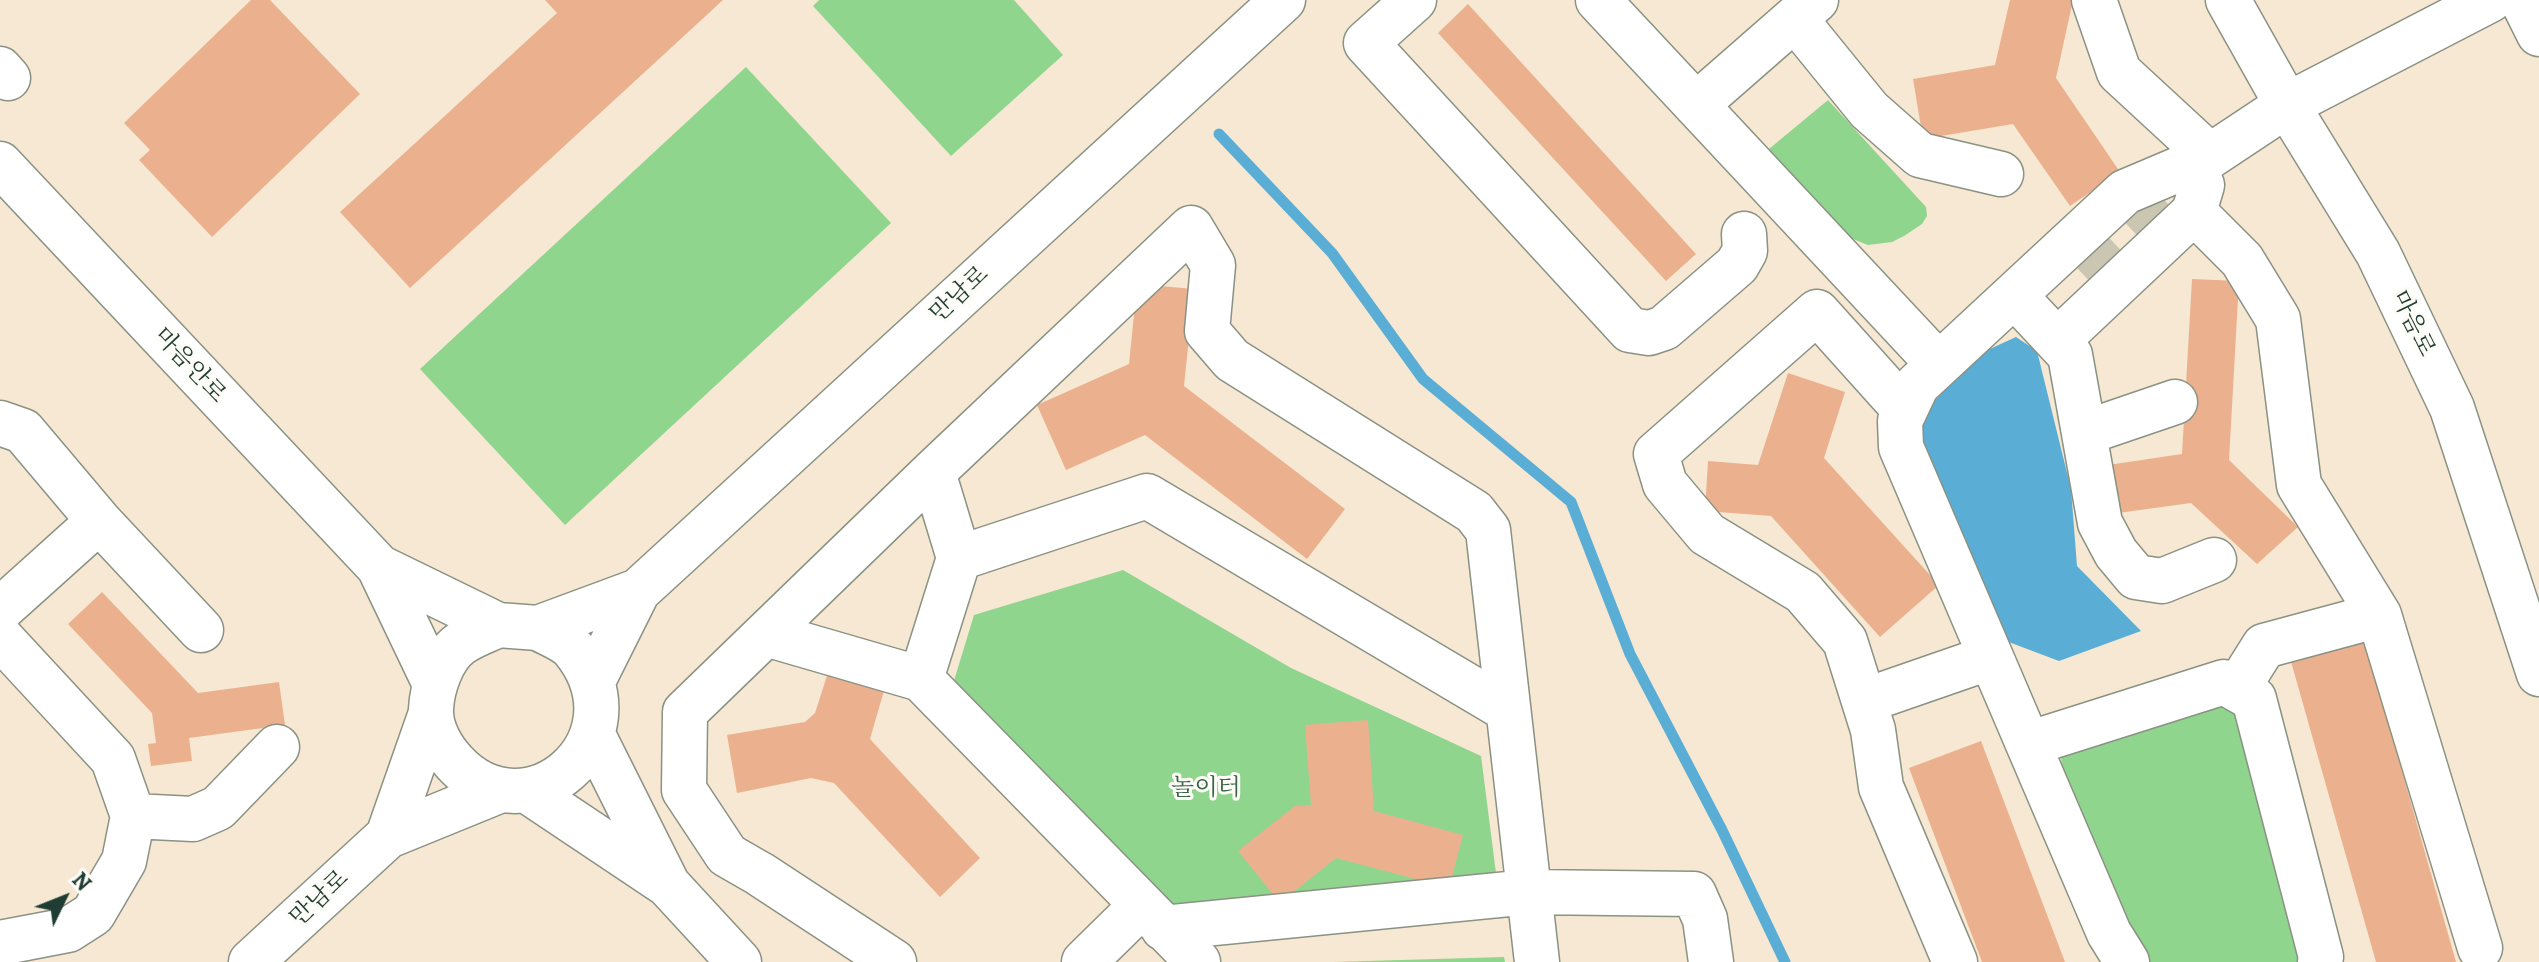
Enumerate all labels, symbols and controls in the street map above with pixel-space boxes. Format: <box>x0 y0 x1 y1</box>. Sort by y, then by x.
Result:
street label: 만남로 <box>925 261 995 329</box>
street label: 마음로 <box>2384 286 2440 362</box>
street label: 마음안로 <box>147 322 231 410</box>
park label: 놀이터 <box>1171 775 1241 803</box>
north arrow <box>24 858 104 938</box>
street label: 만남로 <box>285 865 355 933</box>
text: N <box>65 866 98 898</box>

